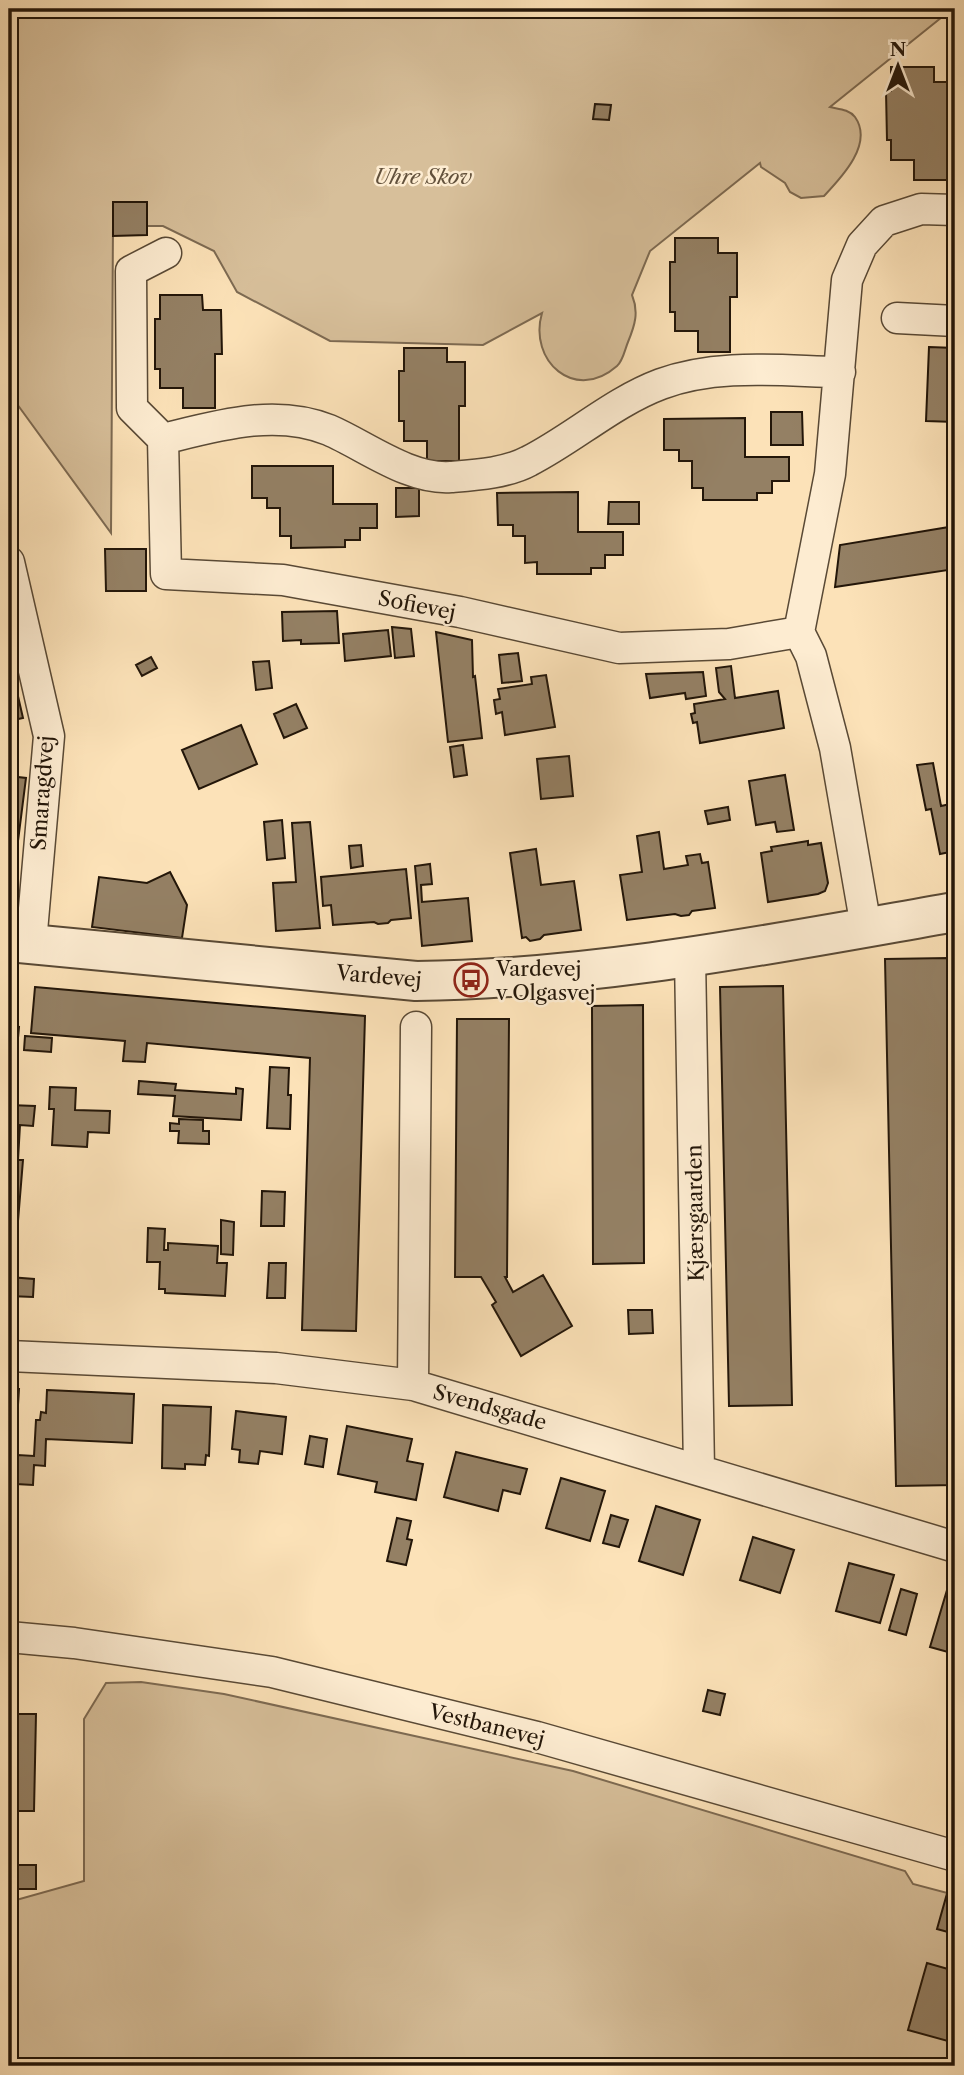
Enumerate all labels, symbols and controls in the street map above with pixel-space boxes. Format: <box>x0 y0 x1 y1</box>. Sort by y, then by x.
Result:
north arrow <box>862 32 932 102</box>
text: N <box>890 38 906 61</box>
park label: Uhre Skov <box>374 164 472 189</box>
street label: Sofievej <box>376 585 458 625</box>
street label: Smaragdvej <box>26 735 58 851</box>
place label: Vardevej v Olgasvej <box>495 956 595 1005</box>
street label: Vardevej <box>334 960 423 992</box>
bus stop icon: Vardevej v Olgasvej <box>452 961 490 999</box>
street label: Kjærsgaarden <box>681 1144 709 1282</box>
street label: Svendsgade <box>430 1379 550 1435</box>
street label: Vestbanevej <box>426 1698 547 1751</box>

